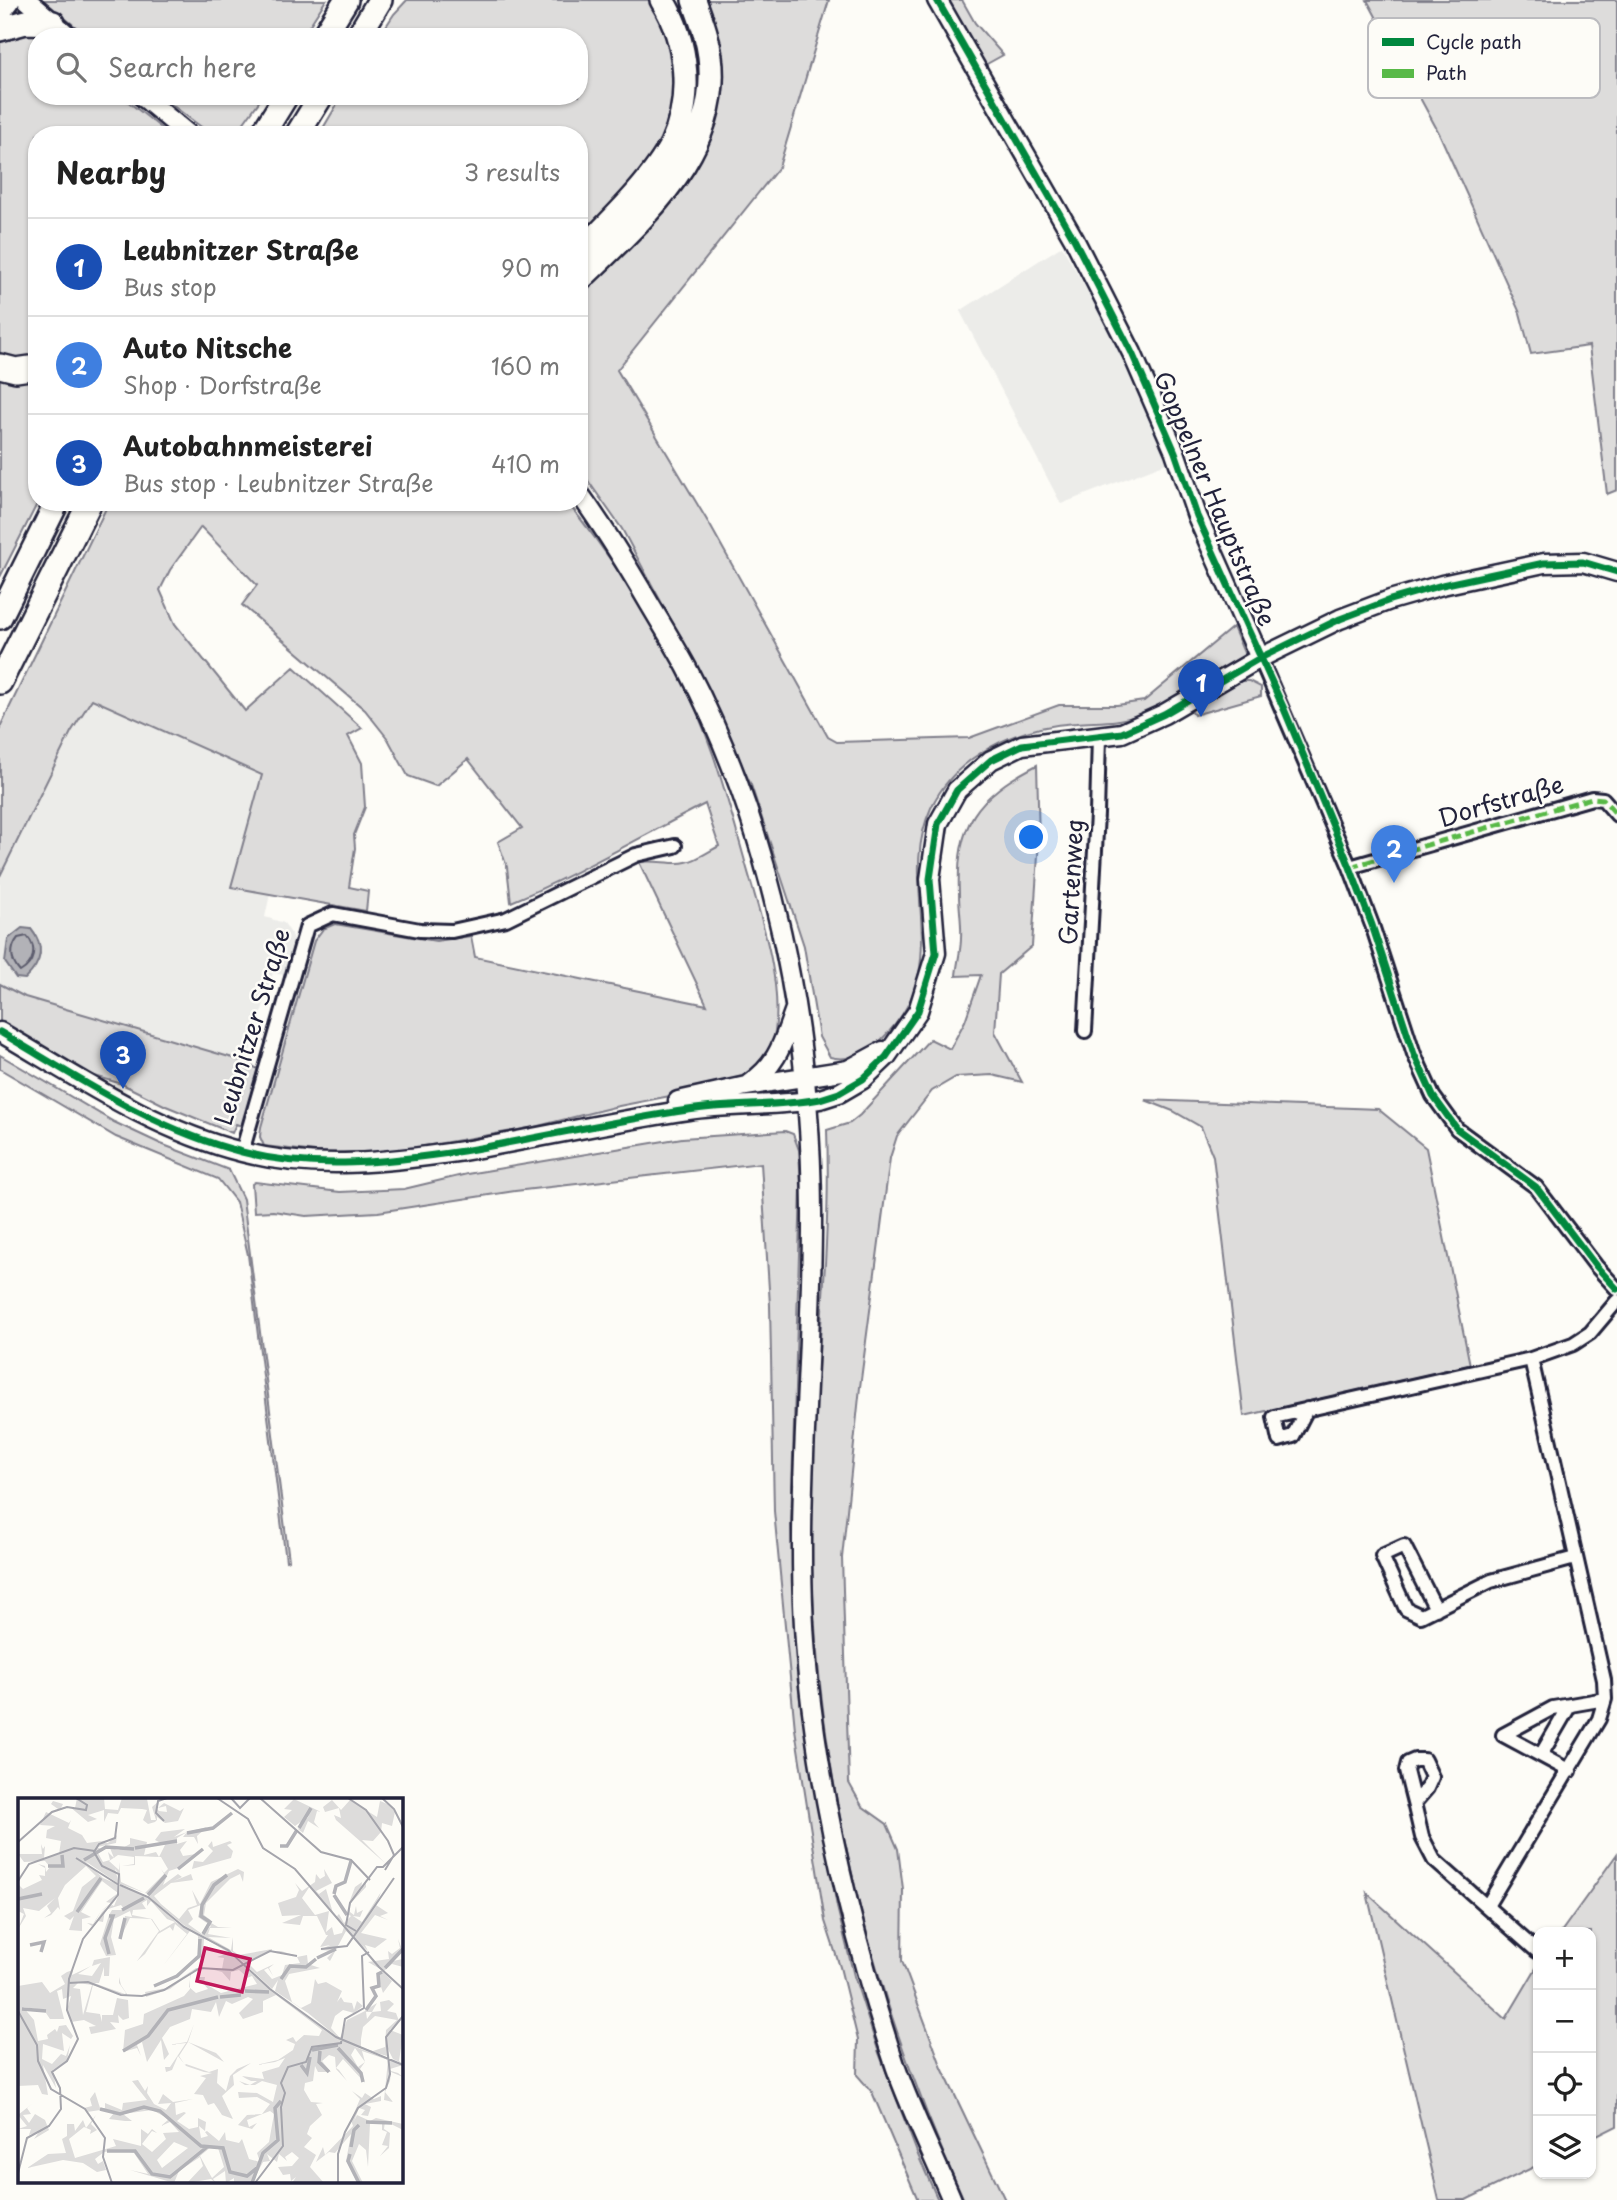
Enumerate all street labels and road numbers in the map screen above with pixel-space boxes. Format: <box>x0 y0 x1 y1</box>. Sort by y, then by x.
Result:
street label: Goppelner Hauptstraße <box>1146 365 1286 631</box>
street label: Dorfstraße <box>1434 765 1567 835</box>
street label: Gartenweg <box>1049 818 1091 946</box>
street label: Leubnitzer Straße <box>204 923 298 1129</box>

